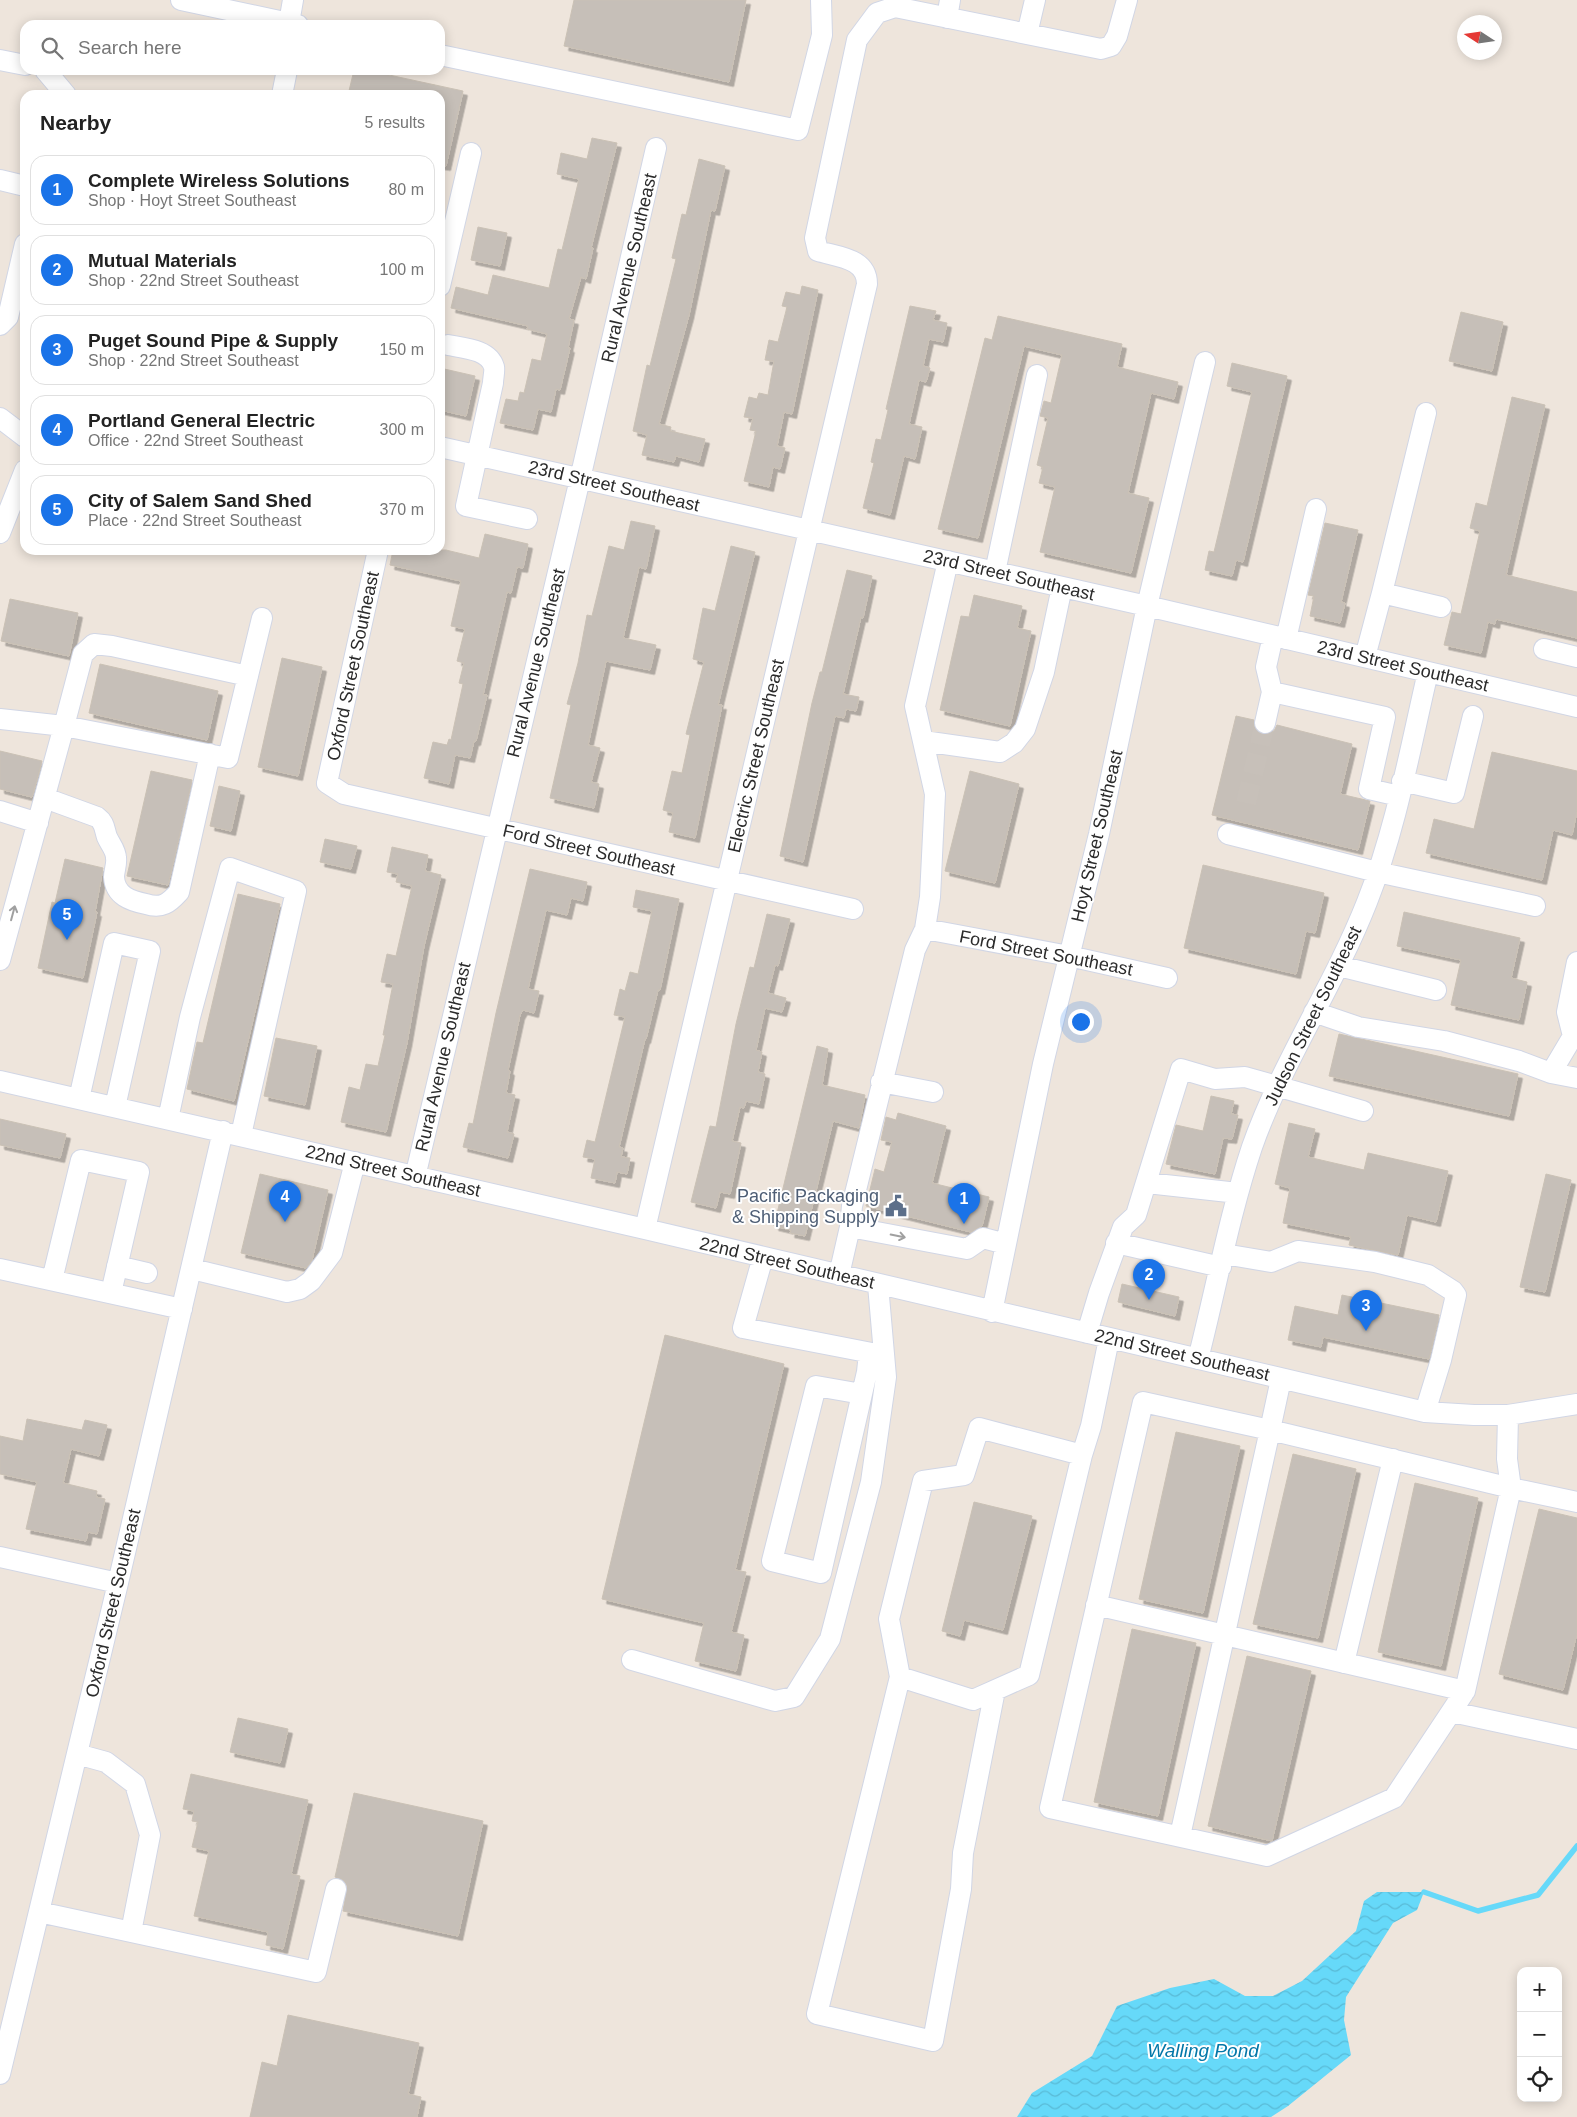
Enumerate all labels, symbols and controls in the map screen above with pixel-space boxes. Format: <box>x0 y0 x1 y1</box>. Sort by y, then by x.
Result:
north arrow <box>1457 15 1502 60</box>
search box <box>20 20 445 75</box>
icon: search <box>38 34 66 62</box>
text: Search here <box>78 37 182 58</box>
text: Nearby <box>40 111 111 134</box>
text: 5 results <box>365 114 425 131</box>
text: Complete Wireless Solutions <box>88 170 350 191</box>
street label: Rural Avenue Southeast <box>597 171 661 365</box>
text: 1 <box>53 181 61 198</box>
text: 80 m <box>388 181 424 198</box>
text: Shop · Hoyt Street Southeast <box>88 192 296 209</box>
text: Mutual Materials <box>88 250 237 271</box>
text: 2 <box>53 261 61 278</box>
text: 100 m <box>380 261 424 278</box>
text: Shop · 22nd Street Southeast <box>88 272 299 289</box>
text: Puget Sound Pipe & Supply <box>88 330 338 351</box>
text: 3 <box>53 341 61 358</box>
text: 150 m <box>380 341 424 358</box>
text: Shop · 22nd Street Southeast <box>88 352 299 369</box>
text: Portland General Electric <box>88 410 315 431</box>
text: 4 <box>53 421 61 438</box>
text: 300 m <box>380 421 424 438</box>
text: Office · 22nd Street Southeast <box>88 432 303 449</box>
street label: 23rd Street Southeast <box>526 457 702 515</box>
text: City of Salem Sand Shed <box>88 490 312 511</box>
text: 5 <box>53 501 61 518</box>
text: 370 m <box>380 501 424 518</box>
text: Place · 22nd Street Southeast <box>88 512 301 529</box>
street label: 23rd Street Southeast <box>921 546 1097 604</box>
street label: Rural Avenue Southeast <box>503 567 569 759</box>
street label: Oxford Street Southeast <box>323 569 383 763</box>
street label: 23rd Street Southeast <box>1315 637 1491 695</box>
street label: Electric Street Southeast <box>724 657 788 855</box>
street label: Hoyt Street Southeast <box>1067 748 1127 924</box>
street label: Ford Street Southeast <box>501 820 677 880</box>
pin: 5 <box>51 899 83 940</box>
one-way arrow <box>9 906 18 922</box>
street label: Judson Street Southeast <box>1261 923 1365 1109</box>
street label: Ford Street Southeast <box>958 926 1134 980</box>
street label: Rural Avenue Southeast <box>411 960 475 1154</box>
your location <box>1068 1009 1094 1035</box>
street label: 22nd Street Southeast <box>303 1141 483 1201</box>
pin: 4 <box>269 1181 301 1222</box>
pin: 1 <box>948 1183 980 1224</box>
place label: Pacific Packaging & Shipping Supply <box>732 1186 879 1227</box>
public building icon: Pacific Packaging & Shipping Supply <box>883 1193 909 1219</box>
one-way arrow <box>889 1232 905 1242</box>
street label: 22nd Street Southeast <box>697 1233 877 1293</box>
pin: 2 <box>1133 1259 1165 1300</box>
pin: 3 <box>1350 1290 1382 1331</box>
street label: 22nd Street Southeast <box>1092 1325 1272 1385</box>
street label: Oxford Street Southeast <box>82 1507 144 1699</box>
map controls <box>1517 1967 1562 2102</box>
button: + <box>1517 1967 1562 2012</box>
button: − <box>1517 2012 1562 2057</box>
water label: Walling Pond <box>1147 2040 1260 2061</box>
button: locate <box>1517 2057 1562 2102</box>

